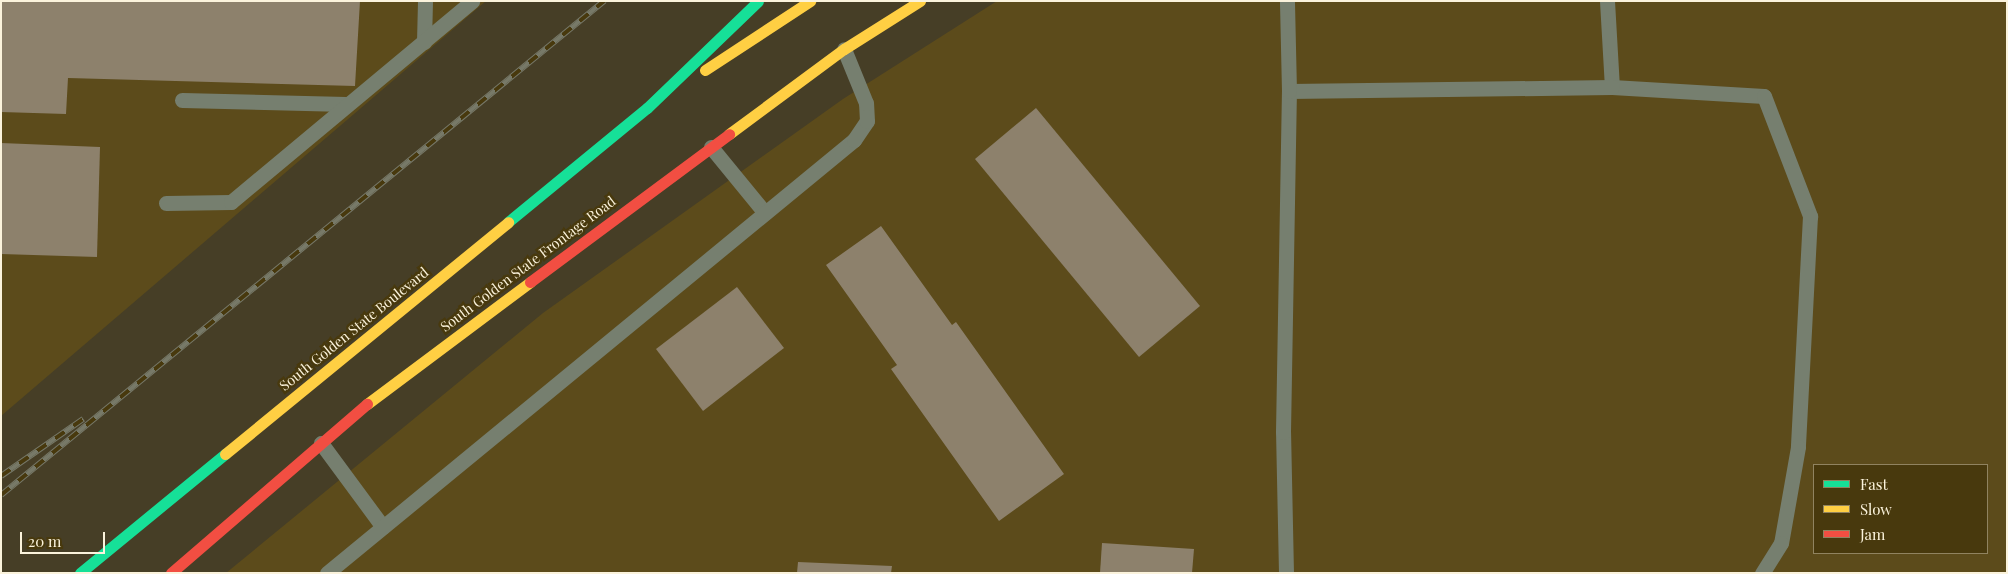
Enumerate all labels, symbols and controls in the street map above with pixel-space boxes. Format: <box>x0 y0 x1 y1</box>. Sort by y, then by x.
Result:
street label: South Golden State Frontage Road <box>437 193 619 335</box>
street label: South Golden State Boulevard <box>276 264 432 394</box>
legend <box>1813 464 1988 554</box>
text: Fast <box>1860 474 1888 494</box>
text: Slow <box>1860 499 1892 519</box>
scale bar <box>22 522 108 554</box>
text: Jam <box>1860 524 1885 544</box>
text: 20 m <box>28 531 61 551</box>

